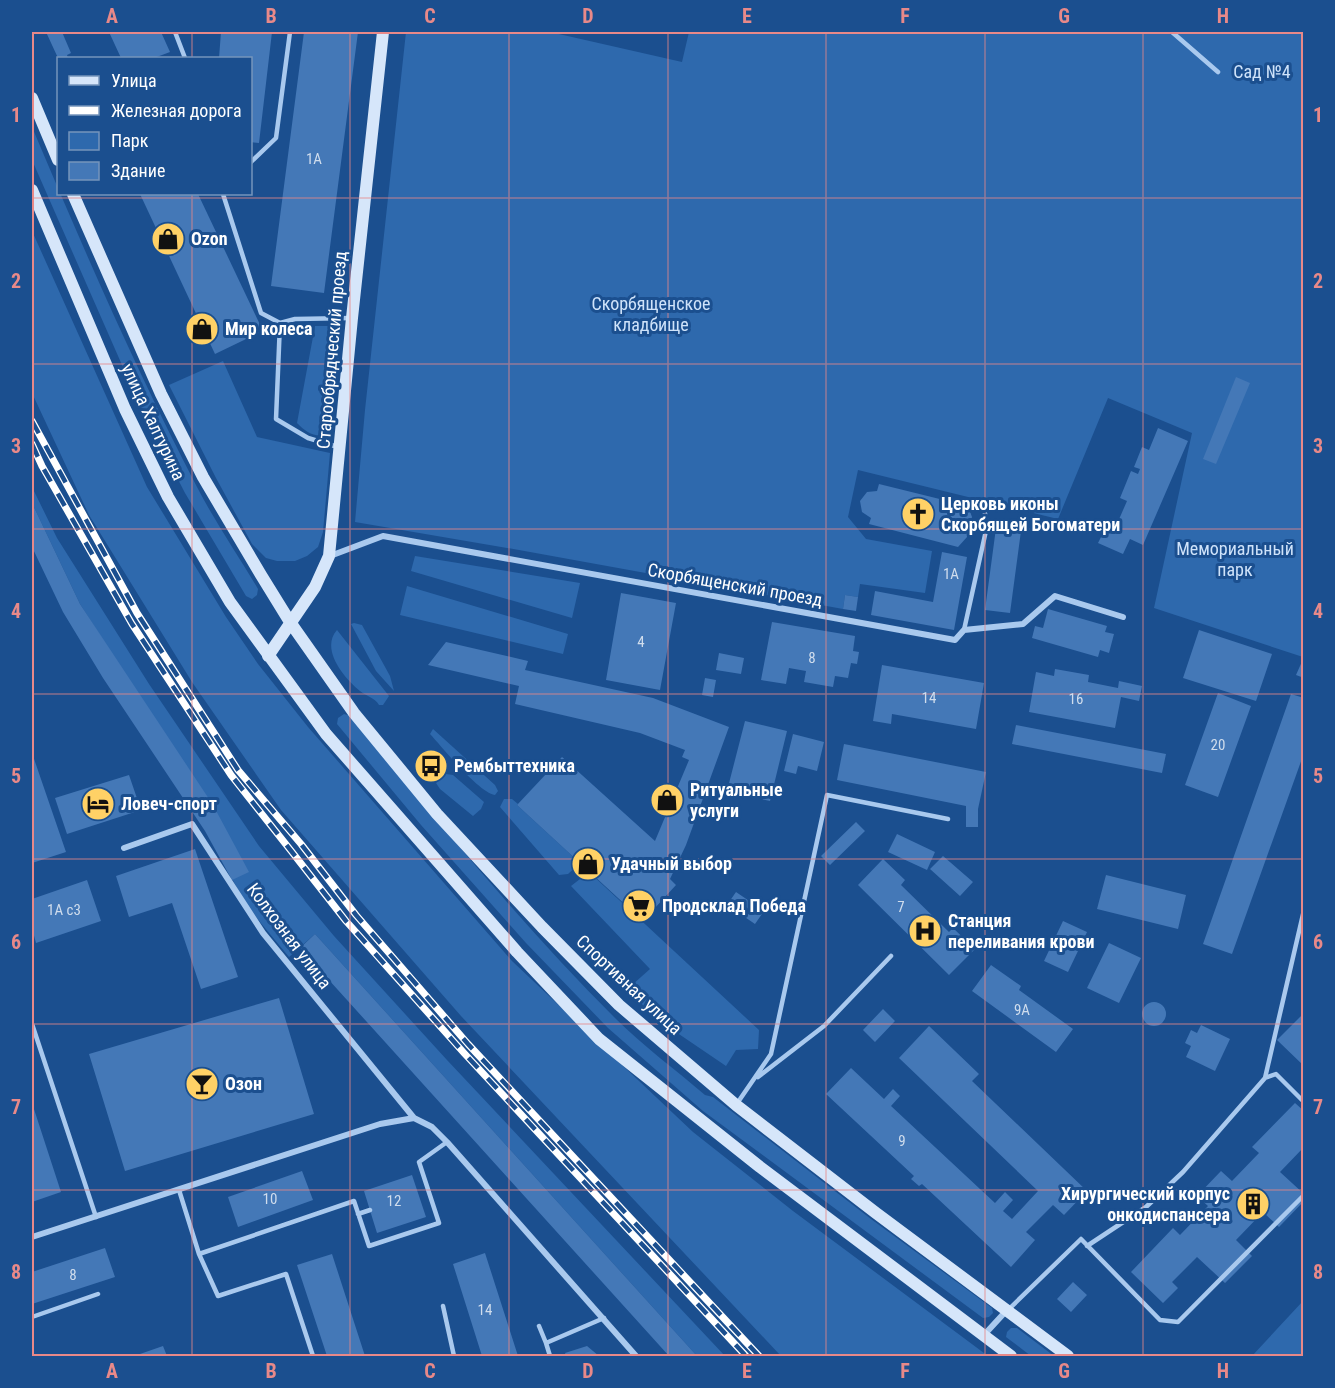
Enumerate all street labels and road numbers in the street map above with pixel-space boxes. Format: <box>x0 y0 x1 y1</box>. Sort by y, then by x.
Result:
street label: Старообрядческий проезд <box>312 250 351 450</box>
street label: улица Халтурина <box>117 360 190 484</box>
street label: Скорбященский проезд <box>646 559 825 610</box>
street label: Колхозная улица <box>243 879 336 993</box>
street label: Спортивная улица <box>572 930 686 1039</box>

